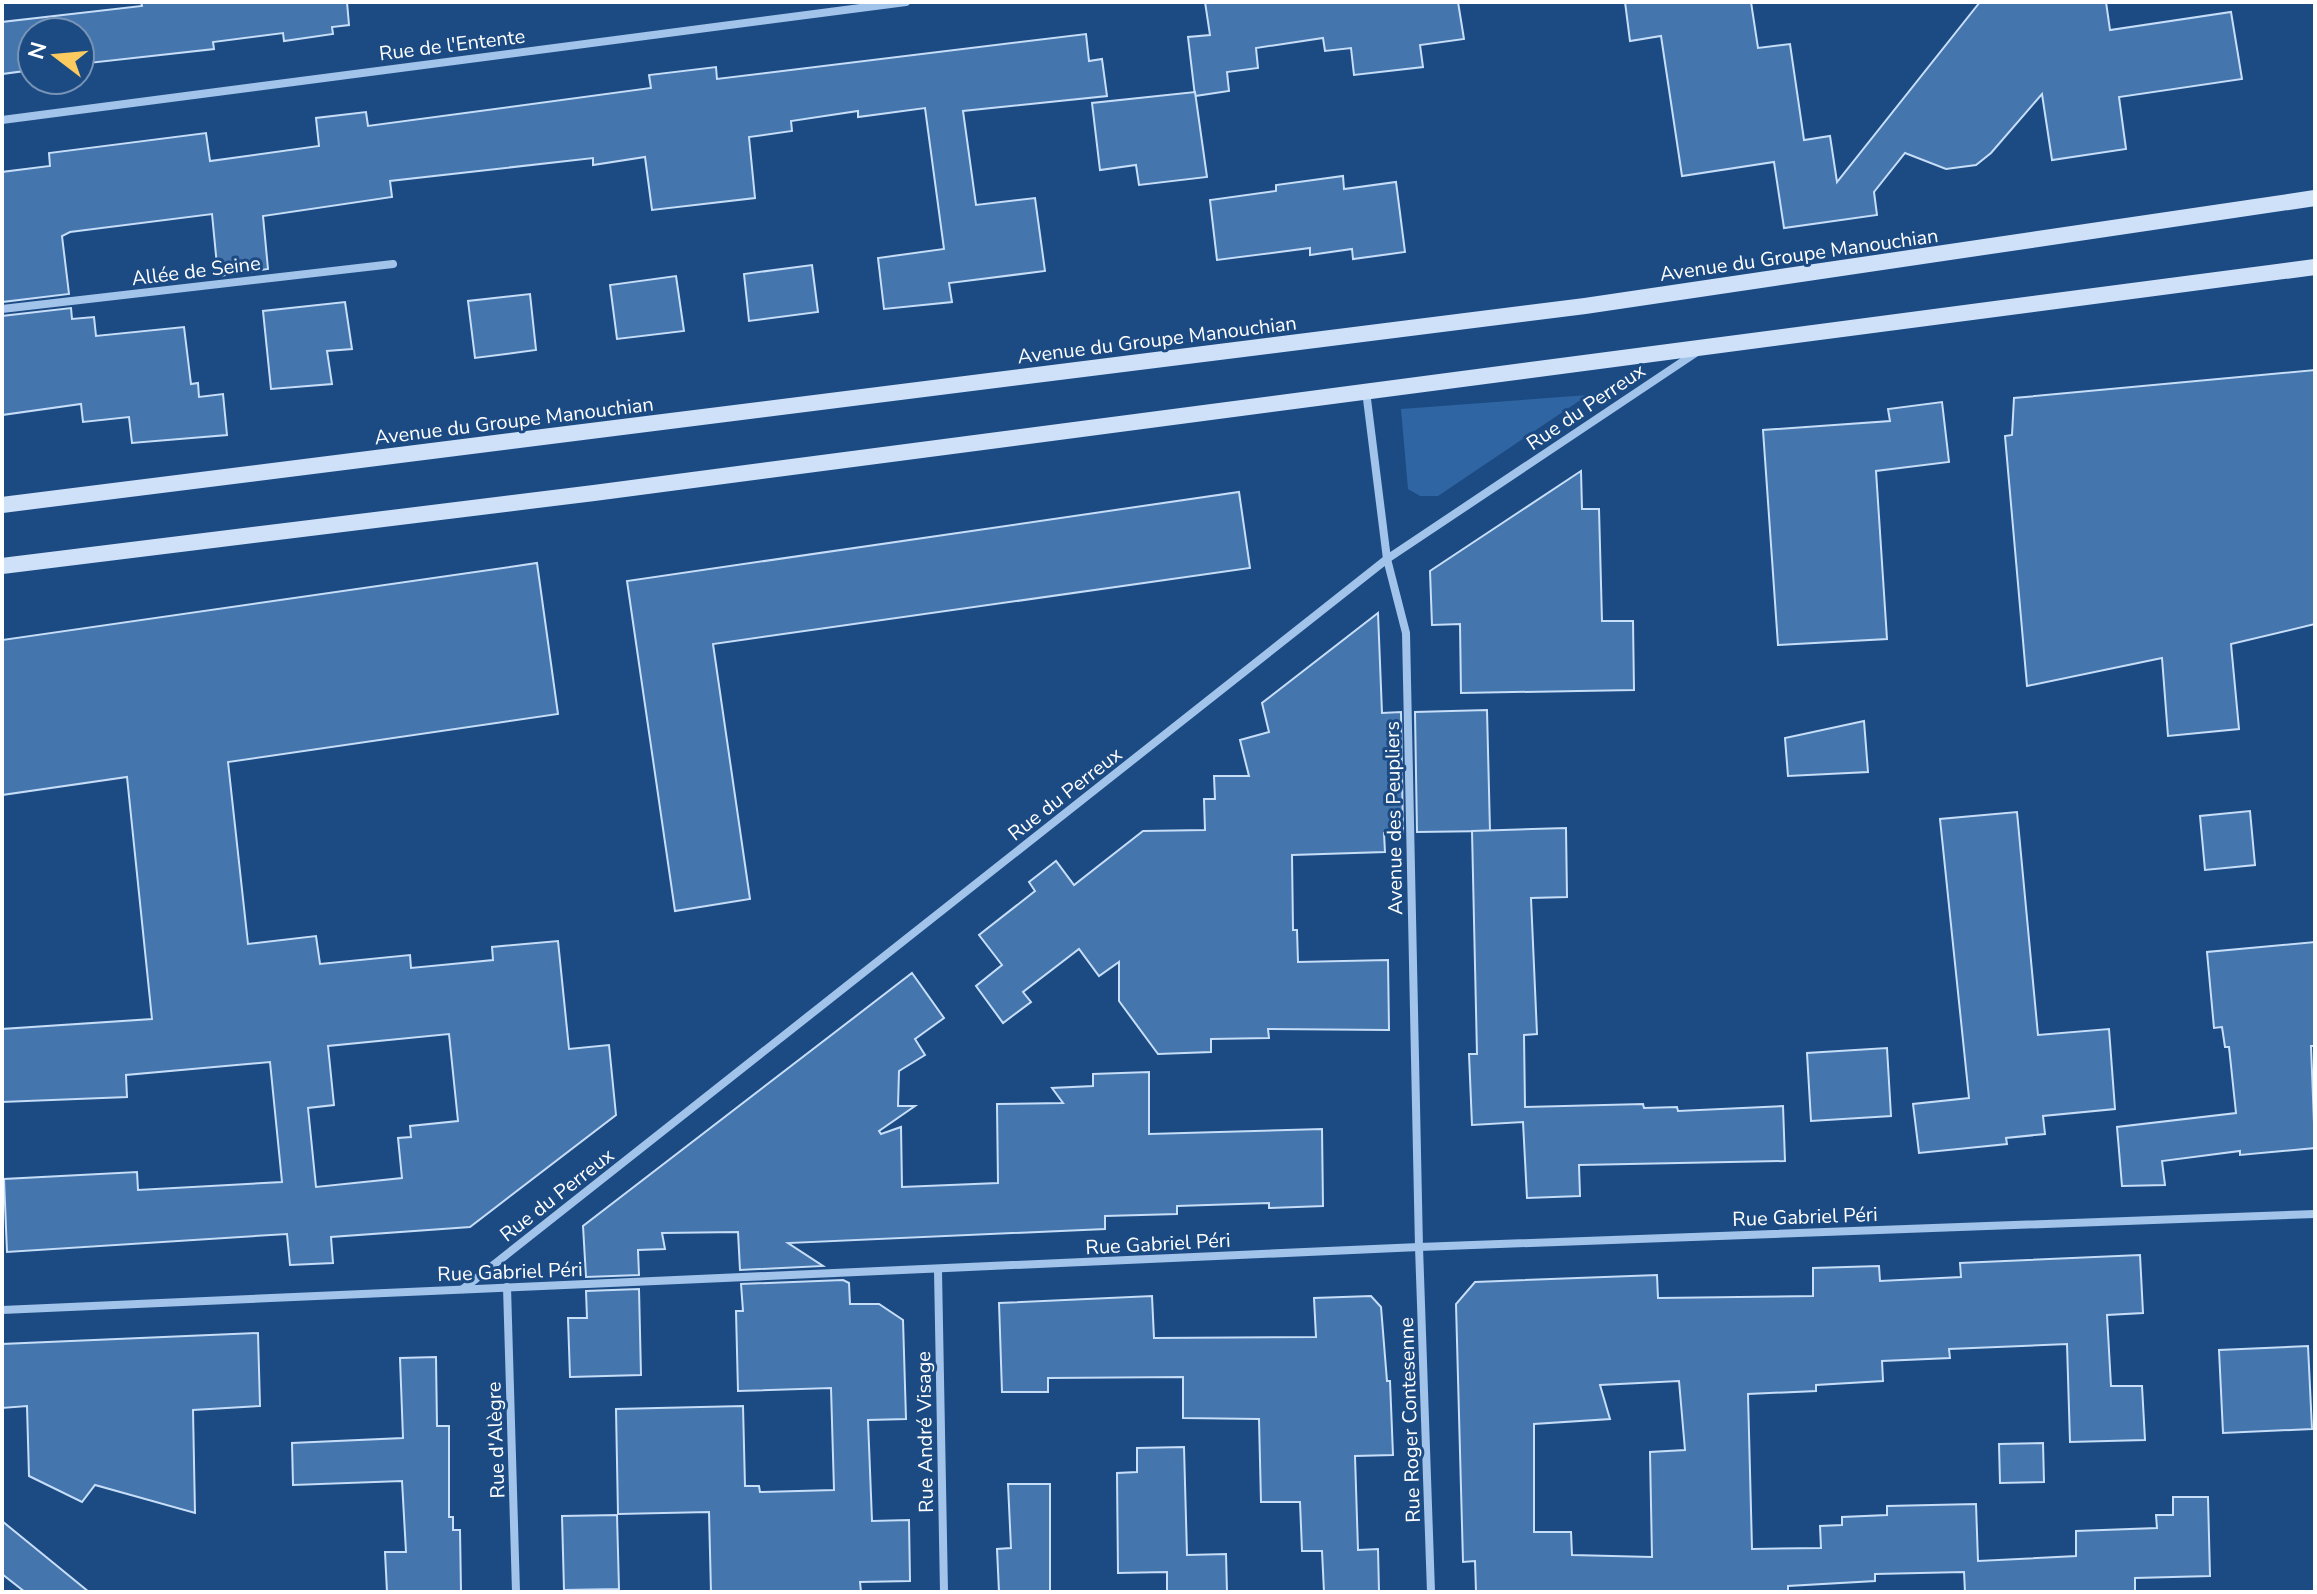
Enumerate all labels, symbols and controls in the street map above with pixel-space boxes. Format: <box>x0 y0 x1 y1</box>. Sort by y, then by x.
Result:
north arrow <box>16 16 96 96</box>
street label: Rue de l'Entente <box>377 23 527 67</box>
text: N <box>21 39 54 63</box>
street label: Avenue du Groupe Manouchian <box>1658 222 1940 288</box>
street label: Allée de Seine <box>130 250 262 292</box>
street label: Avenue du Groupe Manouchian <box>1016 309 1298 371</box>
street label: Rue du Perreux <box>1521 357 1651 457</box>
street label: Avenue du Groupe Manouchian <box>373 390 655 452</box>
street label: Avenue des Peupliers <box>1379 721 1409 915</box>
street label: Rue du Perreux <box>1002 741 1128 847</box>
street label: Rue du Perreux <box>494 1142 620 1248</box>
street label: Rue Gabriel Péri <box>1732 1201 1878 1233</box>
street label: Rue Gabriel Péri <box>1085 1227 1231 1261</box>
street label: Rue Gabriel Péri <box>437 1256 583 1288</box>
street label: Rue Roger Contesenne <box>1393 1317 1427 1523</box>
street label: Rue André Visage <box>910 1351 940 1513</box>
street label: Rue d'Alègre <box>480 1381 512 1499</box>

